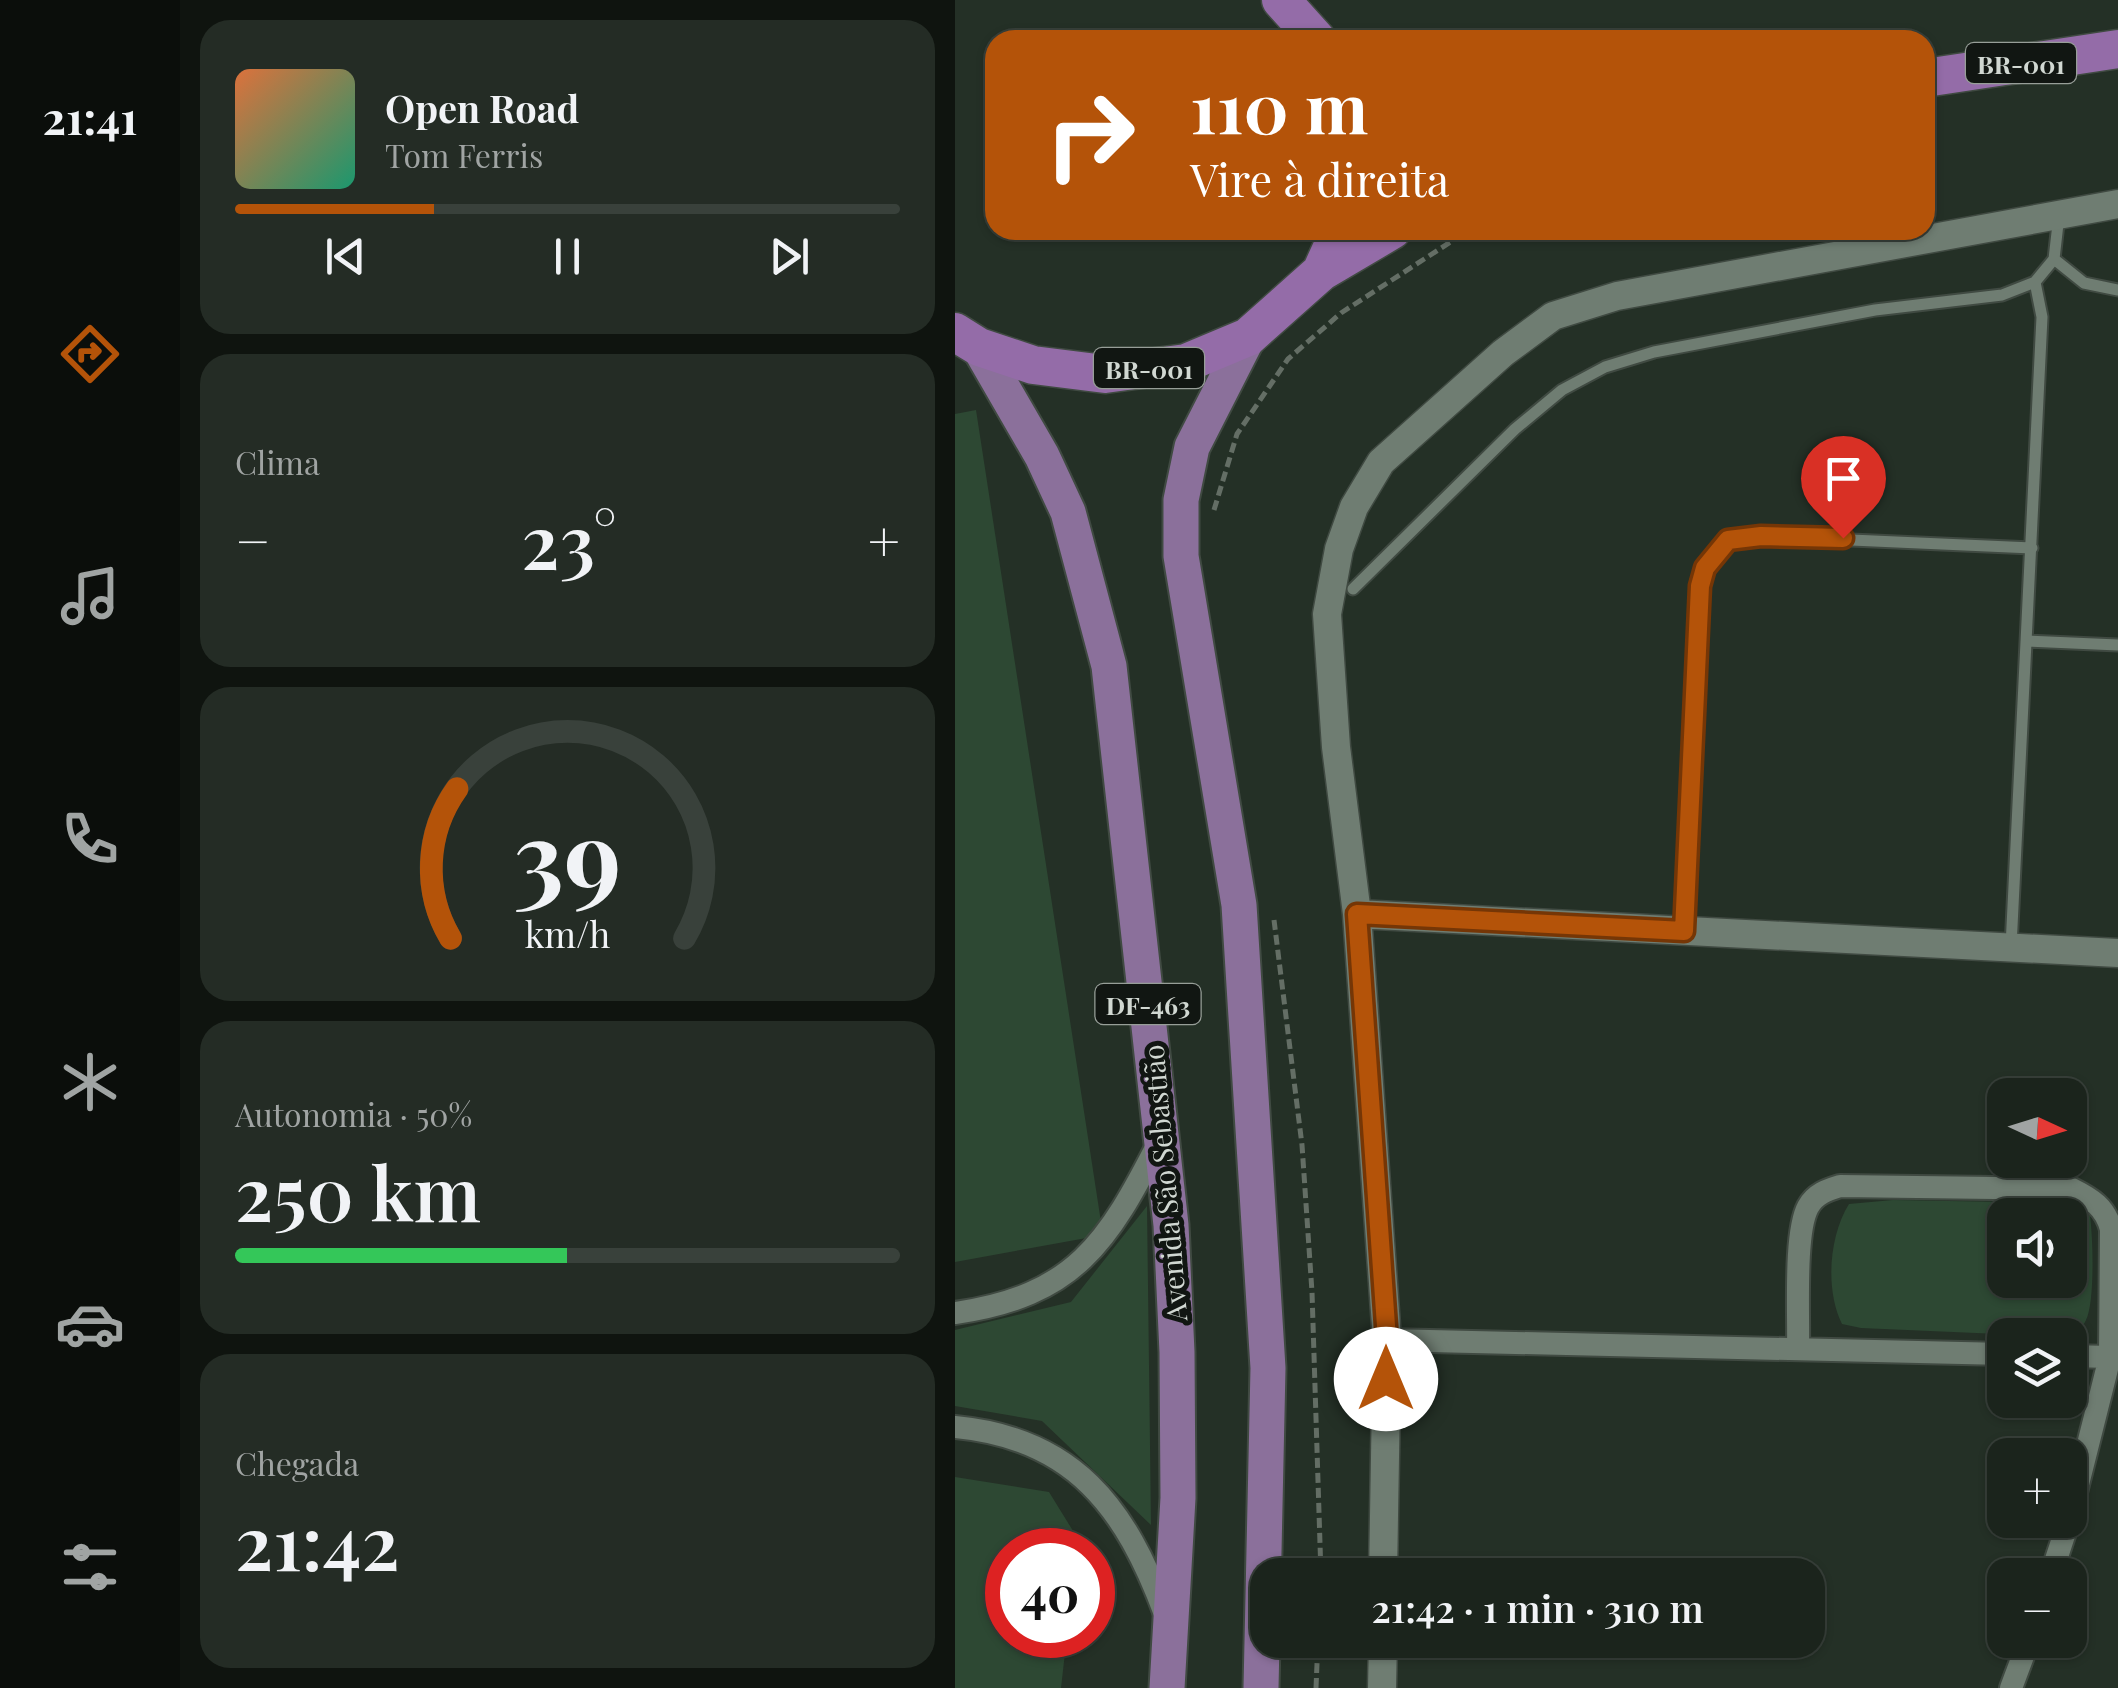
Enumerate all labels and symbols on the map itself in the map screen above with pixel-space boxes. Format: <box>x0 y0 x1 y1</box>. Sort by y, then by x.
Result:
road number: BR-001 <box>1966 43 2076 83</box>
road number: BR-001 <box>1094 348 1204 388</box>
pin <box>1801 436 1886 539</box>
road number: DF-463 <box>1095 984 1201 1024</box>
street label: Avenida São Sebastião <box>1133 1043 1195 1324</box>
north arrow <box>1987 1078 2087 1178</box>
position arrow <box>1334 1327 1438 1431</box>
speed limit sign: 40 <box>985 1528 1115 1658</box>

